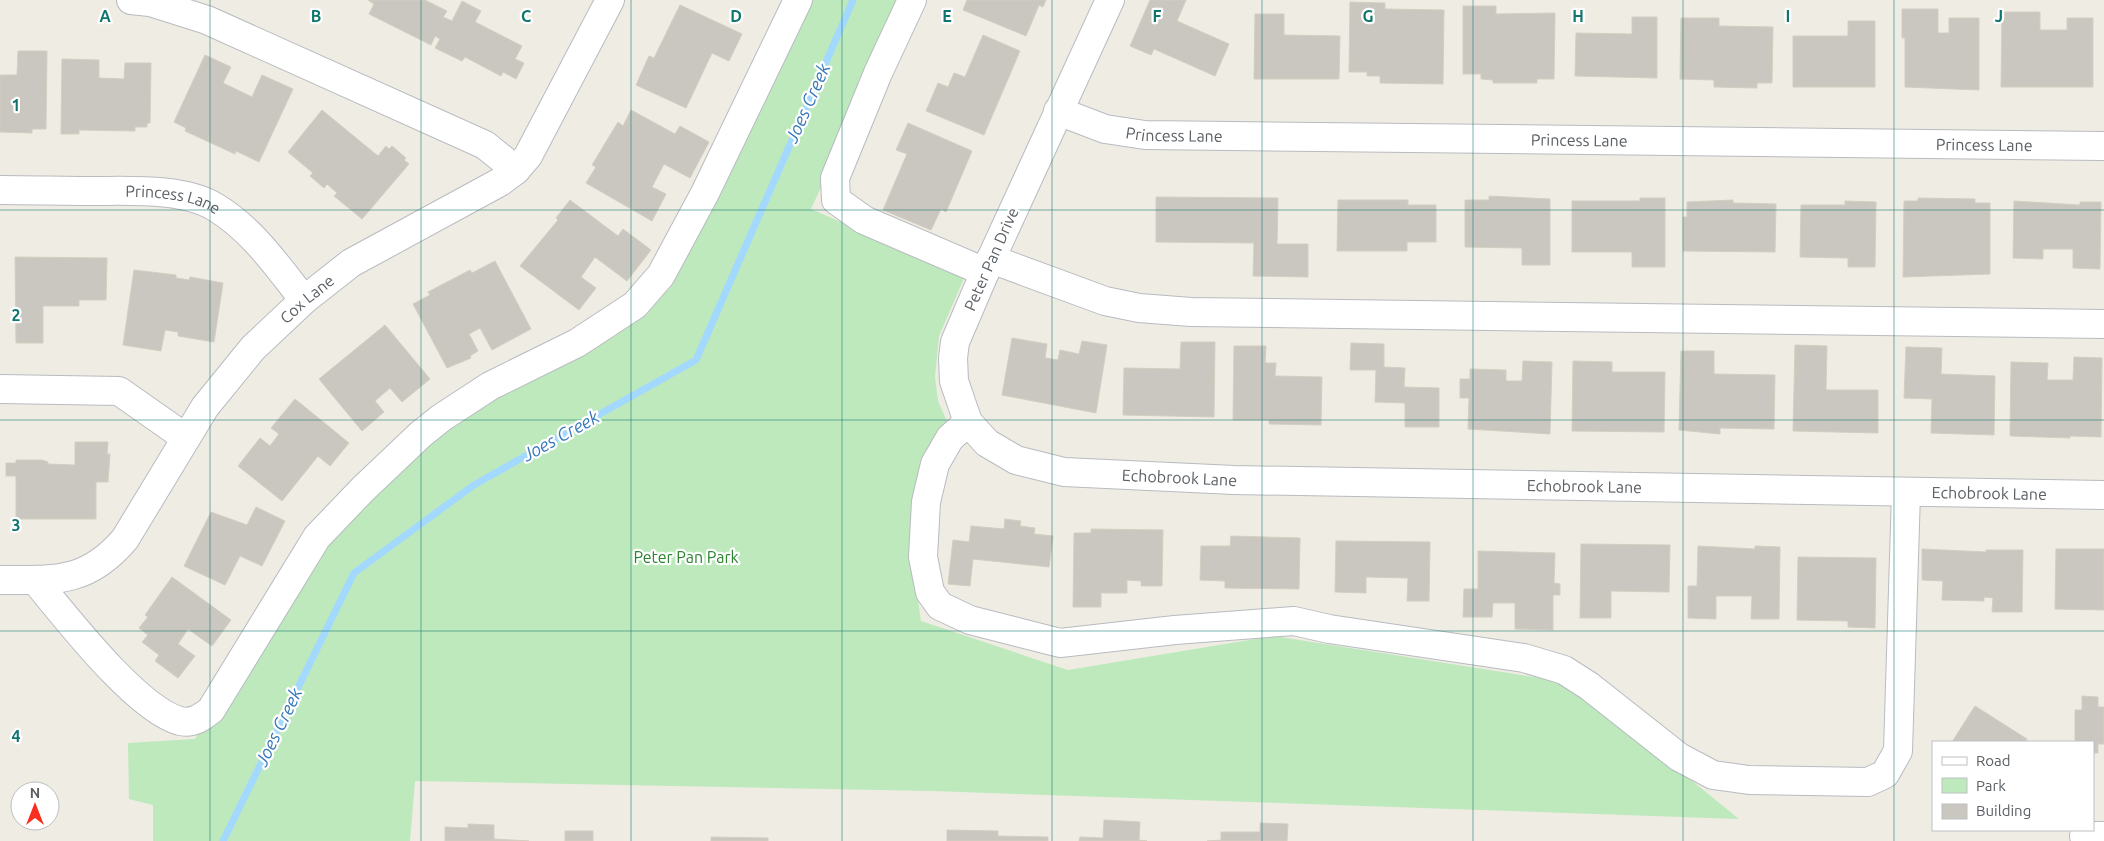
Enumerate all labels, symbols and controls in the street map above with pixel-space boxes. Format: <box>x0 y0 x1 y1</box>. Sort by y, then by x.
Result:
text: A <box>99 7 111 25</box>
text: B <box>311 7 321 25</box>
text: C <box>521 7 531 25</box>
text: D <box>730 7 742 25</box>
text: E <box>942 7 952 25</box>
text: F <box>1153 7 1162 25</box>
text: G <box>1362 7 1374 25</box>
text: H <box>1572 7 1584 25</box>
text: I <box>1786 7 1790 25</box>
text: J <box>1995 7 2003 25</box>
water label: Joes Creek <box>780 59 834 146</box>
text: 1 <box>11 96 21 114</box>
street label: Princess Lane <box>1125 123 1223 145</box>
street label: Princess Lane <box>1531 130 1628 150</box>
street label: Princess Lane <box>1936 135 2033 154</box>
street label: Princess Lane <box>125 182 224 217</box>
street label: Peter Pan Drive <box>960 205 1022 313</box>
street label: Cox Lane <box>276 271 337 327</box>
text: 2 <box>11 306 21 324</box>
water label: Joes Creek <box>518 406 603 465</box>
street label: Echobrook Lane <box>1121 466 1237 489</box>
street label: Echobrook Lane <box>1527 476 1642 496</box>
street label: Echobrook Lane <box>1932 483 2047 503</box>
text: 3 <box>11 516 21 534</box>
park label: Peter Pan Park <box>633 548 739 566</box>
water label: Joes Creek <box>250 684 306 770</box>
text: 4 <box>11 727 21 745</box>
legend <box>1932 741 2094 831</box>
text: Road <box>1976 752 2011 769</box>
text: Park <box>1976 777 2006 794</box>
north arrow <box>10 781 60 831</box>
text: N <box>30 785 40 801</box>
text: Building <box>1976 802 2031 819</box>

